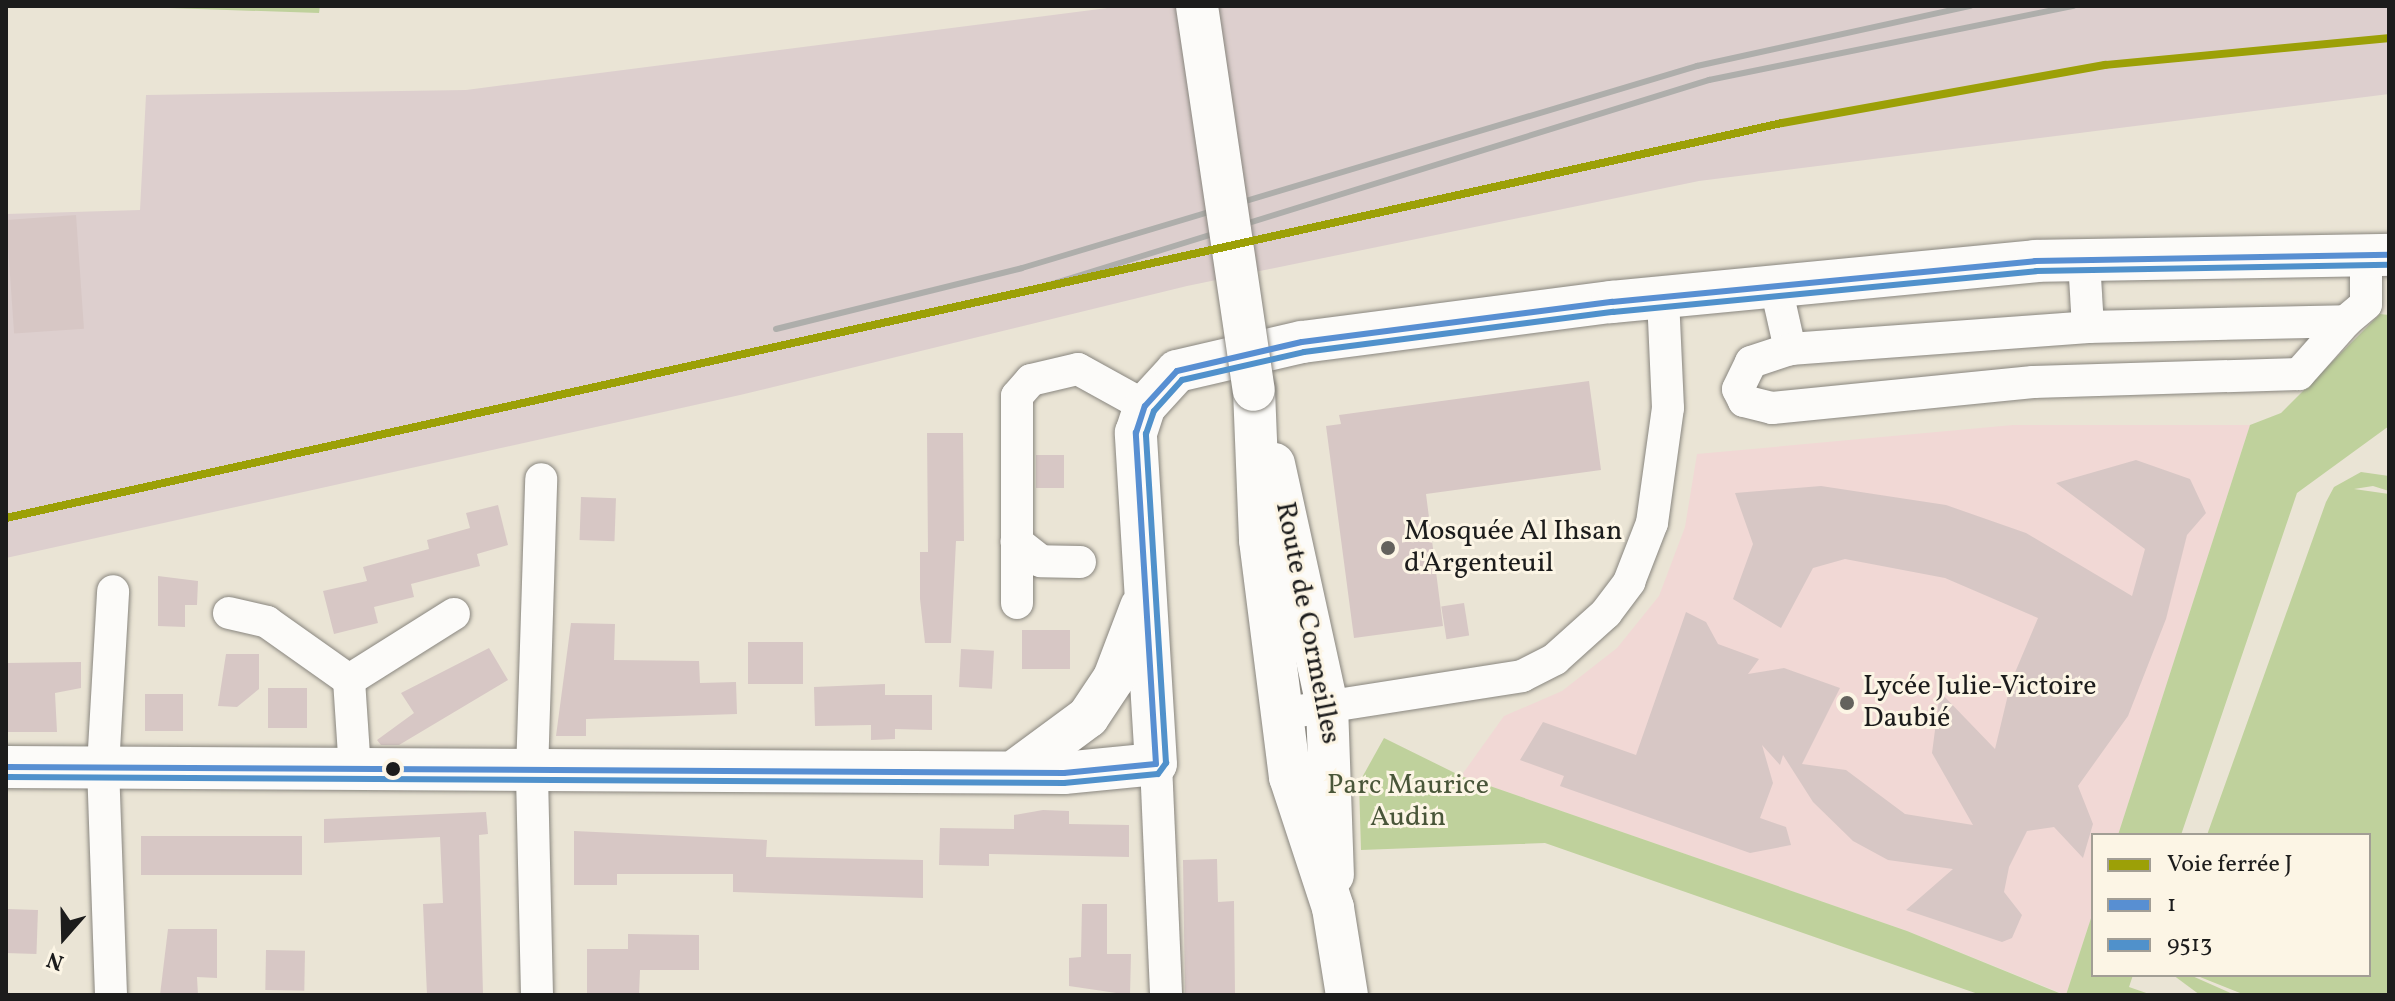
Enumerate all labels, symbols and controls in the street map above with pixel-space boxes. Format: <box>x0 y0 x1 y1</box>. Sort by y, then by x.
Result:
street label: Route de Cormeilles <box>1267 499 1347 747</box>
place label: Mosquée Al Ihsan d'Argenteuil <box>1404 515 1623 581</box>
marker: Mosquée Al Ihsan d'Argenteuil <box>1379 539 1397 557</box>
place label: Lycée Julie-Victoire Daubié <box>1863 670 2097 736</box>
marker: Lycée Julie-Victoire Daubié <box>1838 694 1856 712</box>
unlabelled marker <box>385 761 401 777</box>
park label: Parc Maurice Audin <box>1327 769 1489 835</box>
legend <box>2091 833 2371 977</box>
text: Voie ferrée J <box>2167 848 2293 882</box>
text: 1 <box>2167 888 2176 922</box>
north arrow <box>24 897 104 977</box>
text: 9513 <box>2167 928 2212 962</box>
text: N <box>43 943 68 977</box>

